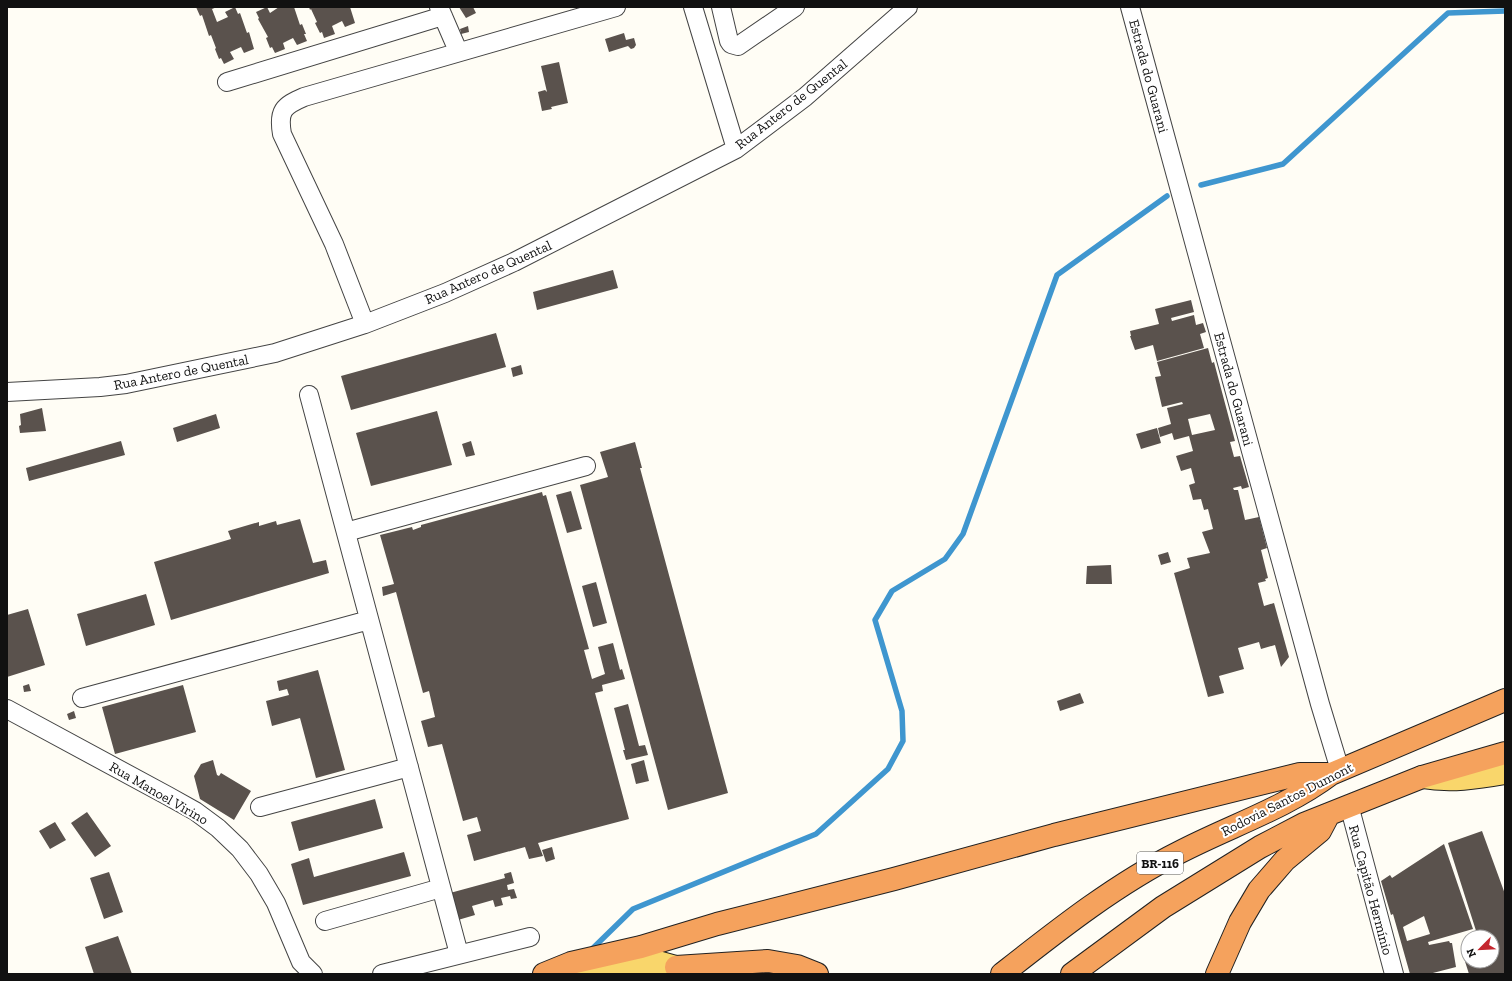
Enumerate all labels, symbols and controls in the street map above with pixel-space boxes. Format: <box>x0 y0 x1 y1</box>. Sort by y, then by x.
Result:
street label: Estrada do Guarani <box>1125 18 1172 135</box>
street label: Rua Antero de Quental <box>732 55 851 153</box>
street label: Rua Antero de Quental <box>422 237 554 308</box>
street label: Estrada do Guarani <box>1210 331 1257 448</box>
street label: Rua Antero de Quental <box>112 351 250 394</box>
street label: Rua Manoel Virino <box>106 758 211 829</box>
street label: Rodovia Santos Dumont <box>1219 758 1357 840</box>
street label: Rua Capitão Hermínio <box>1345 823 1396 957</box>
road number: BR-116 <box>1137 852 1183 874</box>
north arrow <box>1460 929 1500 969</box>
text: N <box>1463 946 1479 959</box>

